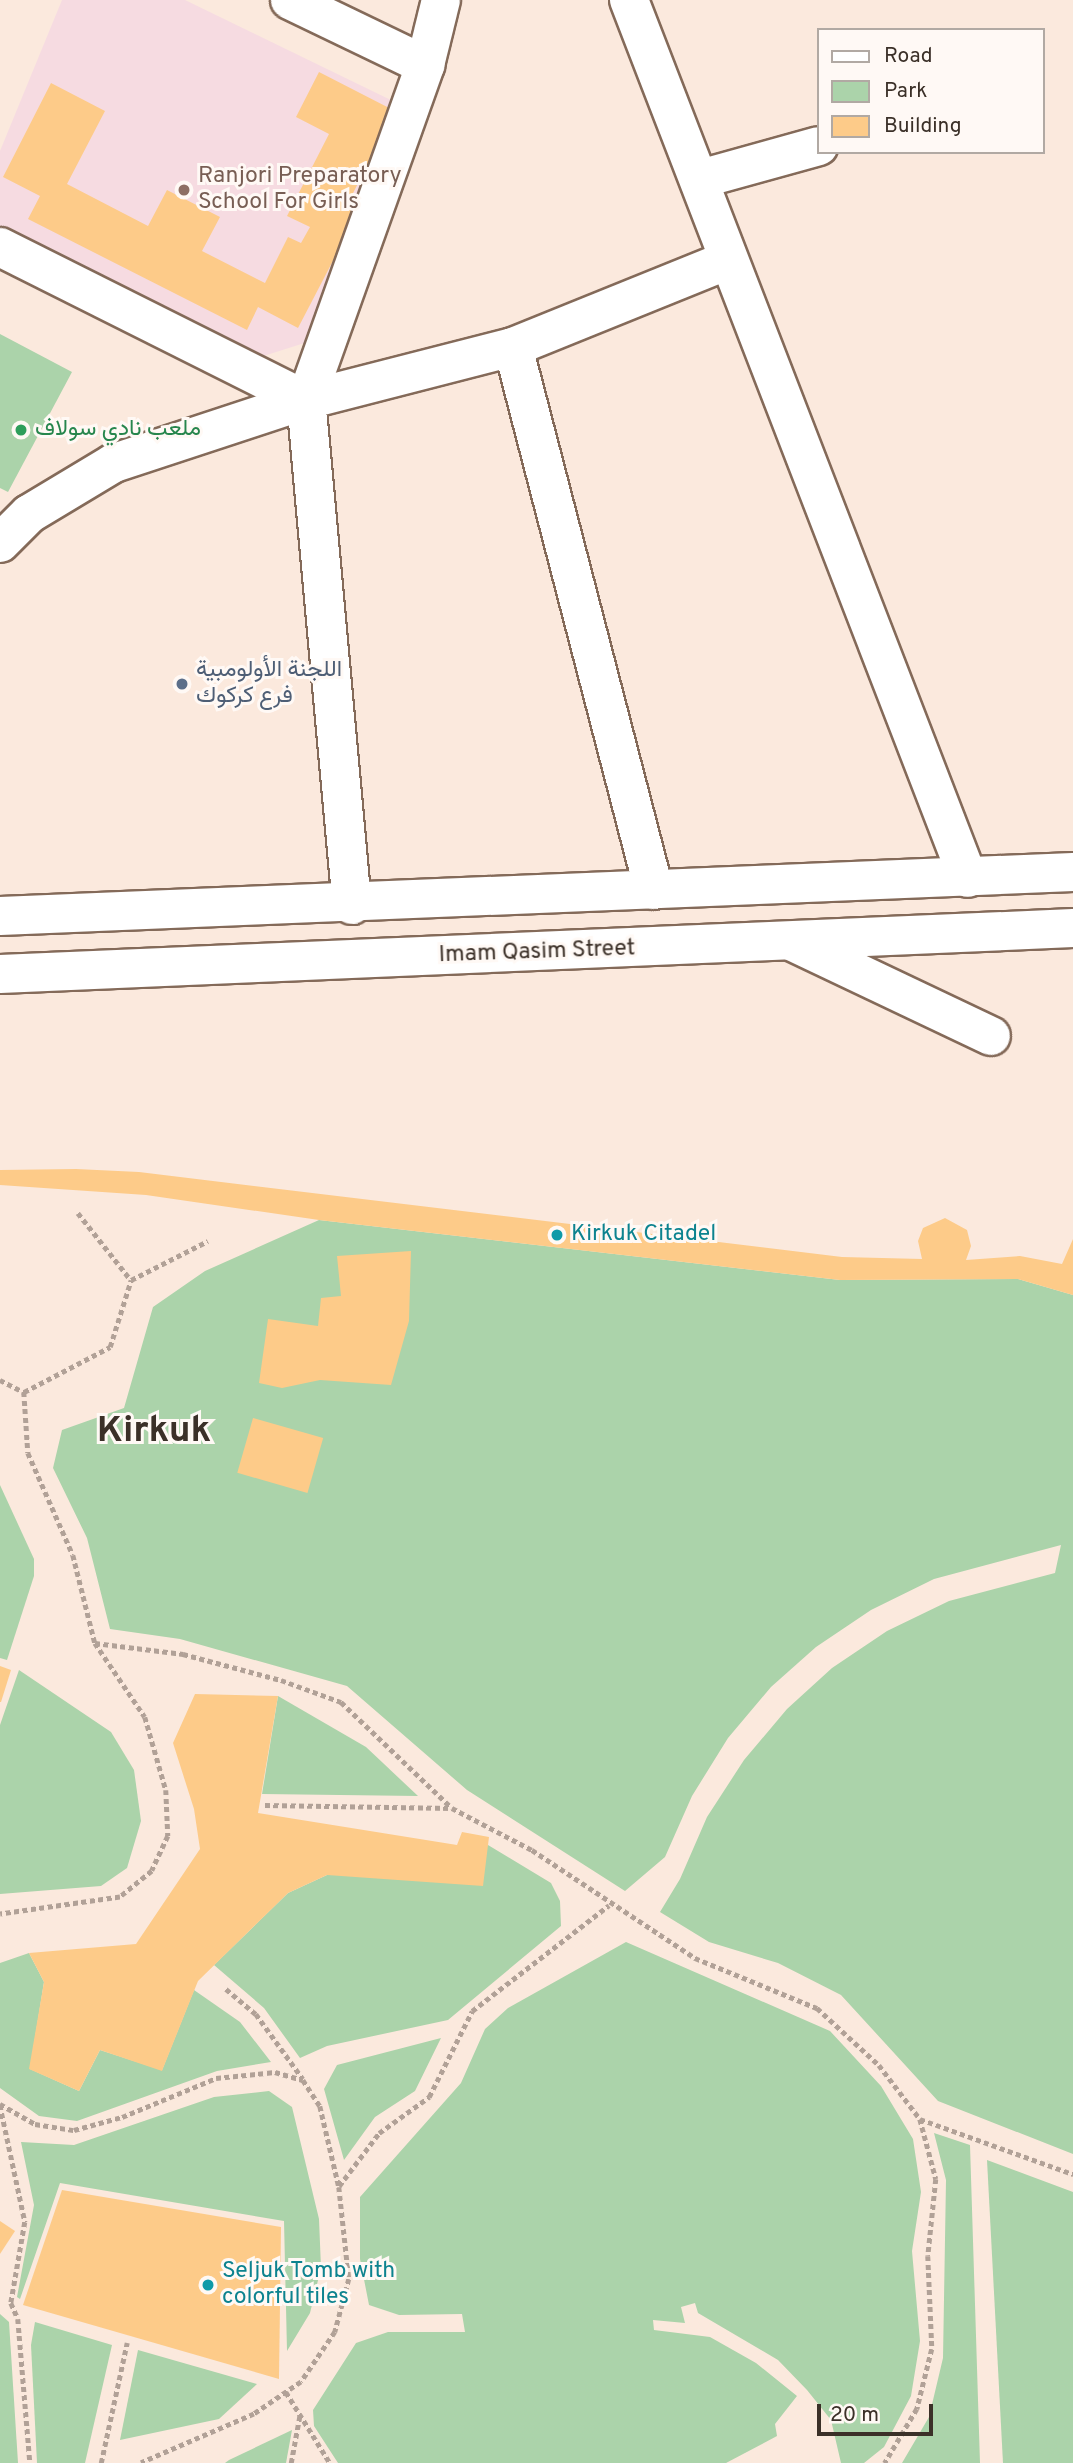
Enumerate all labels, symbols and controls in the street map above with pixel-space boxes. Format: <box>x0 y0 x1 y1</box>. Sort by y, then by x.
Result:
legend <box>818 28 1045 154</box>
text: Road <box>884 43 933 70</box>
text: Park <box>884 78 927 105</box>
text: Building <box>884 113 962 140</box>
place label: Ranjori Preparatory School For Girls <box>198 163 402 217</box>
marker: Ranjori Preparatory School For Girls <box>176 182 192 198</box>
place label: ملعب نادي سولاف <box>35 416 201 444</box>
marker: ملعب نادي سولاف <box>13 422 29 438</box>
place label: اللجنة الأولومبية فرع كركوك <box>196 657 342 711</box>
marker: اللجنة الأولومبية فرع كركوك <box>174 676 190 692</box>
street label: Imam Qasim Street <box>438 936 636 970</box>
place label: Kirkuk Citadel <box>571 1221 716 1249</box>
marker: Kirkuk Citadel <box>549 1227 565 1243</box>
district label: Kirkuk <box>97 1410 211 1454</box>
place label: Seljuk Tomb with colorful tiles <box>222 2258 396 2312</box>
marker: Seljuk Tomb with colorful tiles <box>200 2277 216 2293</box>
scale bar <box>821 2390 936 2434</box>
text: 20 m <box>830 2402 879 2429</box>

